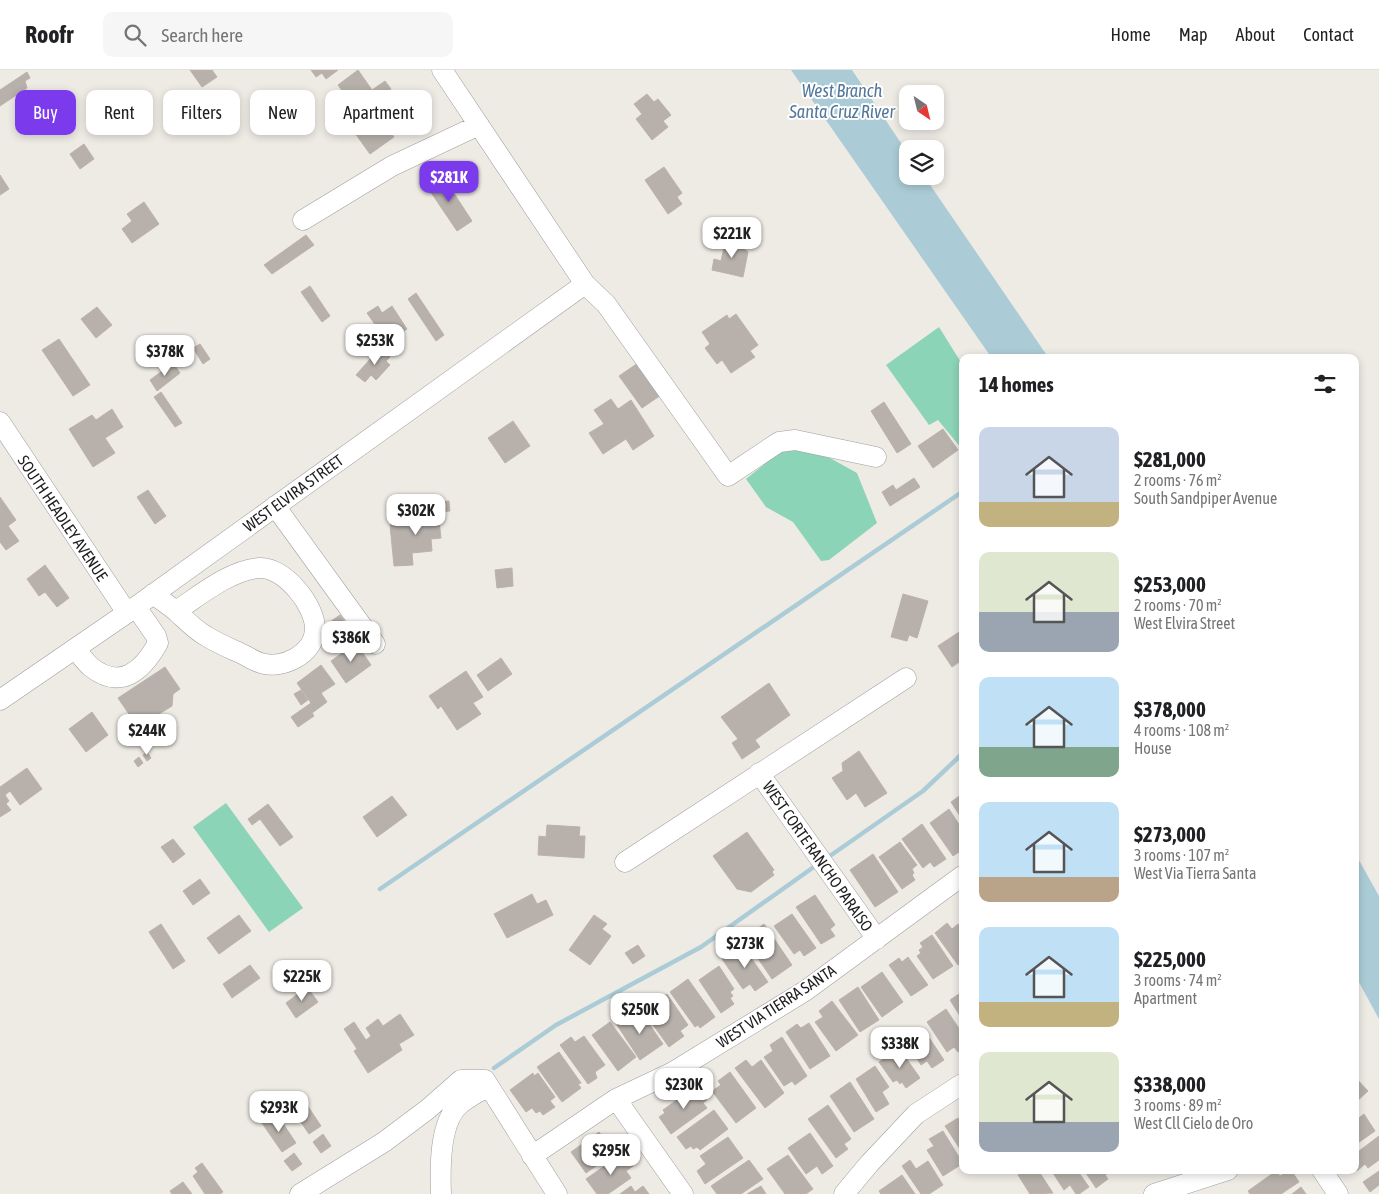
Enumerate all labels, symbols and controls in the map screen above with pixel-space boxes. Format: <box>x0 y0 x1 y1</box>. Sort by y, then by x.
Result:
search box <box>103 12 453 57</box>
text: Roofr <box>25 21 73 48</box>
icon: search <box>121 21 149 49</box>
text: Search here <box>161 24 243 46</box>
text: Home <box>1111 24 1151 45</box>
text: Map <box>1179 24 1208 45</box>
text: About <box>1236 24 1275 45</box>
text: Contact <box>1303 24 1354 45</box>
water label: West Branch Santa Cruz River <box>788 80 895 122</box>
north arrow <box>899 85 944 130</box>
map controls <box>899 85 944 185</box>
chip: Buy <box>15 90 76 135</box>
chip: Rent <box>86 90 153 135</box>
chip: Filters <box>163 90 240 135</box>
chip: New <box>250 90 315 135</box>
chip: Apartment <box>325 90 432 135</box>
button: layers <box>899 140 944 185</box>
pin: $281K <box>414 160 484 203</box>
text: $281K <box>430 168 468 186</box>
pin: $221K <box>697 216 767 259</box>
text: $221K <box>713 224 751 242</box>
pin: $253K <box>340 324 410 366</box>
text: $253K <box>356 331 394 349</box>
pin: $378K <box>130 334 200 377</box>
text: $378K <box>146 342 184 360</box>
icon: filters <box>1311 370 1339 398</box>
text: 14 homes <box>979 372 1054 396</box>
icon: home <box>1019 447 1079 507</box>
text: $281,000 <box>1134 447 1206 471</box>
street label: WEST ELVIRA STREET <box>240 451 346 535</box>
street label: SOUTH HEADLEY AVENUE <box>14 452 112 584</box>
text: 2 rooms · 76 m² <box>1134 471 1222 489</box>
text: South Sandpiper Avenue <box>1134 489 1277 507</box>
pin: $302K <box>381 494 451 536</box>
text: $302K <box>397 501 435 519</box>
icon: home <box>1019 572 1079 632</box>
text: $253,000 <box>1134 572 1206 596</box>
text: 2 rooms · 70 m² <box>1134 596 1222 614</box>
text: West Elvira Street <box>1134 614 1235 632</box>
pin: $386K <box>316 620 386 663</box>
text: $386K <box>332 628 370 646</box>
icon: home <box>1019 697 1079 757</box>
text: $378,000 <box>1134 697 1206 721</box>
pin: $244K <box>112 714 182 756</box>
text: $244K <box>128 721 166 739</box>
text: 4 rooms · 108 m² <box>1134 721 1229 739</box>
text: House <box>1134 739 1171 757</box>
street label: WEST CORTE RANCHO PARAISO <box>759 778 877 934</box>
icon: home <box>1019 822 1079 882</box>
text: $273,000 <box>1134 822 1206 846</box>
text: 3 rooms · 107 m² <box>1134 846 1229 864</box>
text: West Via Tierra Santa <box>1134 864 1256 882</box>
pin: $273K <box>710 926 780 969</box>
text: $273K <box>726 934 764 952</box>
icon: home <box>1019 947 1079 1007</box>
text: $225,000 <box>1134 947 1206 971</box>
pin: $225K <box>267 960 337 1002</box>
street label: WEST VIA TIERRA SANTA <box>713 961 839 1051</box>
text: $225K <box>283 967 321 985</box>
text: 3 rooms · 74 m² <box>1134 971 1222 989</box>
text: Apartment <box>1134 989 1197 1007</box>
pin: $250K <box>605 992 675 1035</box>
text: $250K <box>621 1000 659 1018</box>
pin: $338K <box>865 1026 935 1069</box>
text: $338K <box>881 1034 919 1052</box>
pin: $230K <box>649 1068 719 1110</box>
icon: home <box>1019 1072 1079 1132</box>
text: $338,000 <box>1134 1072 1206 1096</box>
text: $230K <box>665 1075 703 1093</box>
pin: $293K <box>244 1090 314 1133</box>
text: 3 rooms · 89 m² <box>1134 1096 1222 1114</box>
text: $293K <box>260 1098 298 1116</box>
text: West Cll Cielo de Oro <box>1134 1114 1253 1132</box>
pin: $295K <box>576 1134 646 1176</box>
text: $295K <box>592 1141 630 1159</box>

